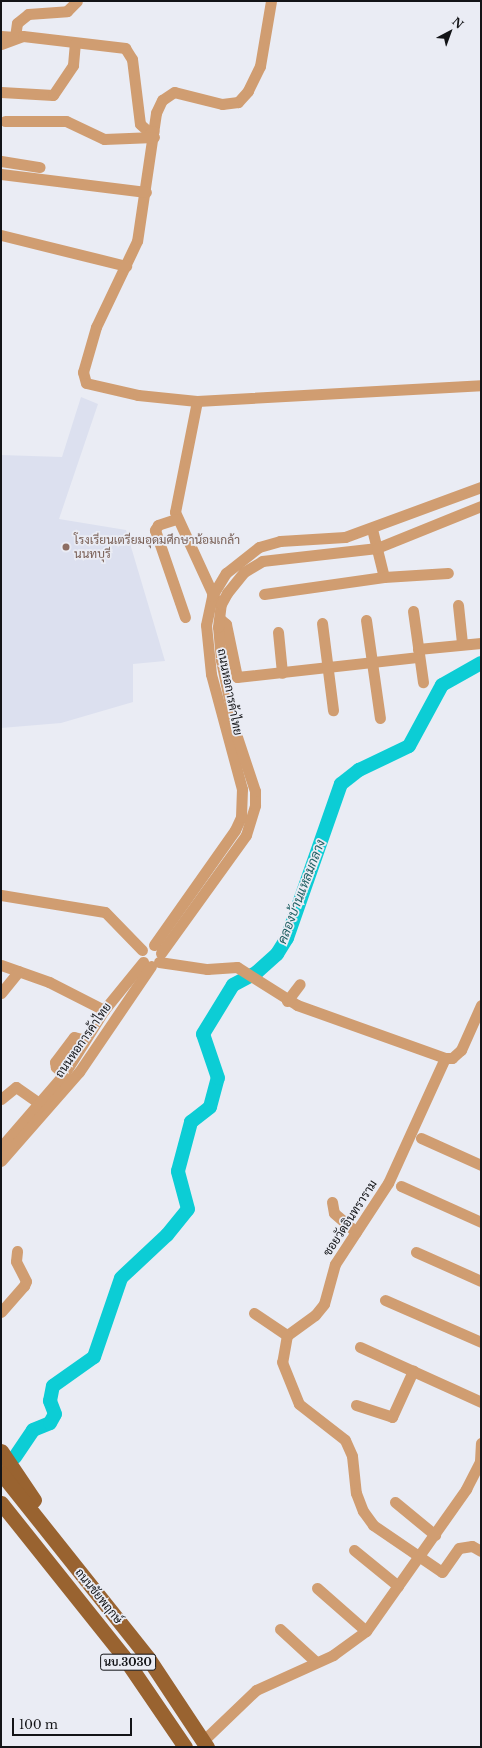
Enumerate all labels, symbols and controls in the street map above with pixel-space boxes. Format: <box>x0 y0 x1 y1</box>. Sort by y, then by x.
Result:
north arrow <box>430 12 470 52</box>
text: N <box>449 14 466 32</box>
place label: โรงเรียนเตรียมอุดมศึกษาน้อมเกล้า นนทบุรี <box>74 533 240 561</box>
marker: โรงเรียนเตรียมอุดมศึกษาน้อมเกล้า นนทบุรี <box>61 542 71 552</box>
street label: ถนนหอการค้าไทย <box>215 647 245 737</box>
water label: คลองบ้านแหลมกลาง <box>275 838 329 946</box>
street label: ถนนหอการค้าไทย <box>52 1000 114 1080</box>
street label: ซอยวัดอินทราราม <box>320 1177 380 1259</box>
street label: ถนนชัยพฤกษ์ <box>72 1565 126 1627</box>
road number: นบ.3030 <box>100 1653 156 1671</box>
scale bar <box>14 1710 134 1736</box>
text: 100 m <box>19 1717 58 1732</box>

